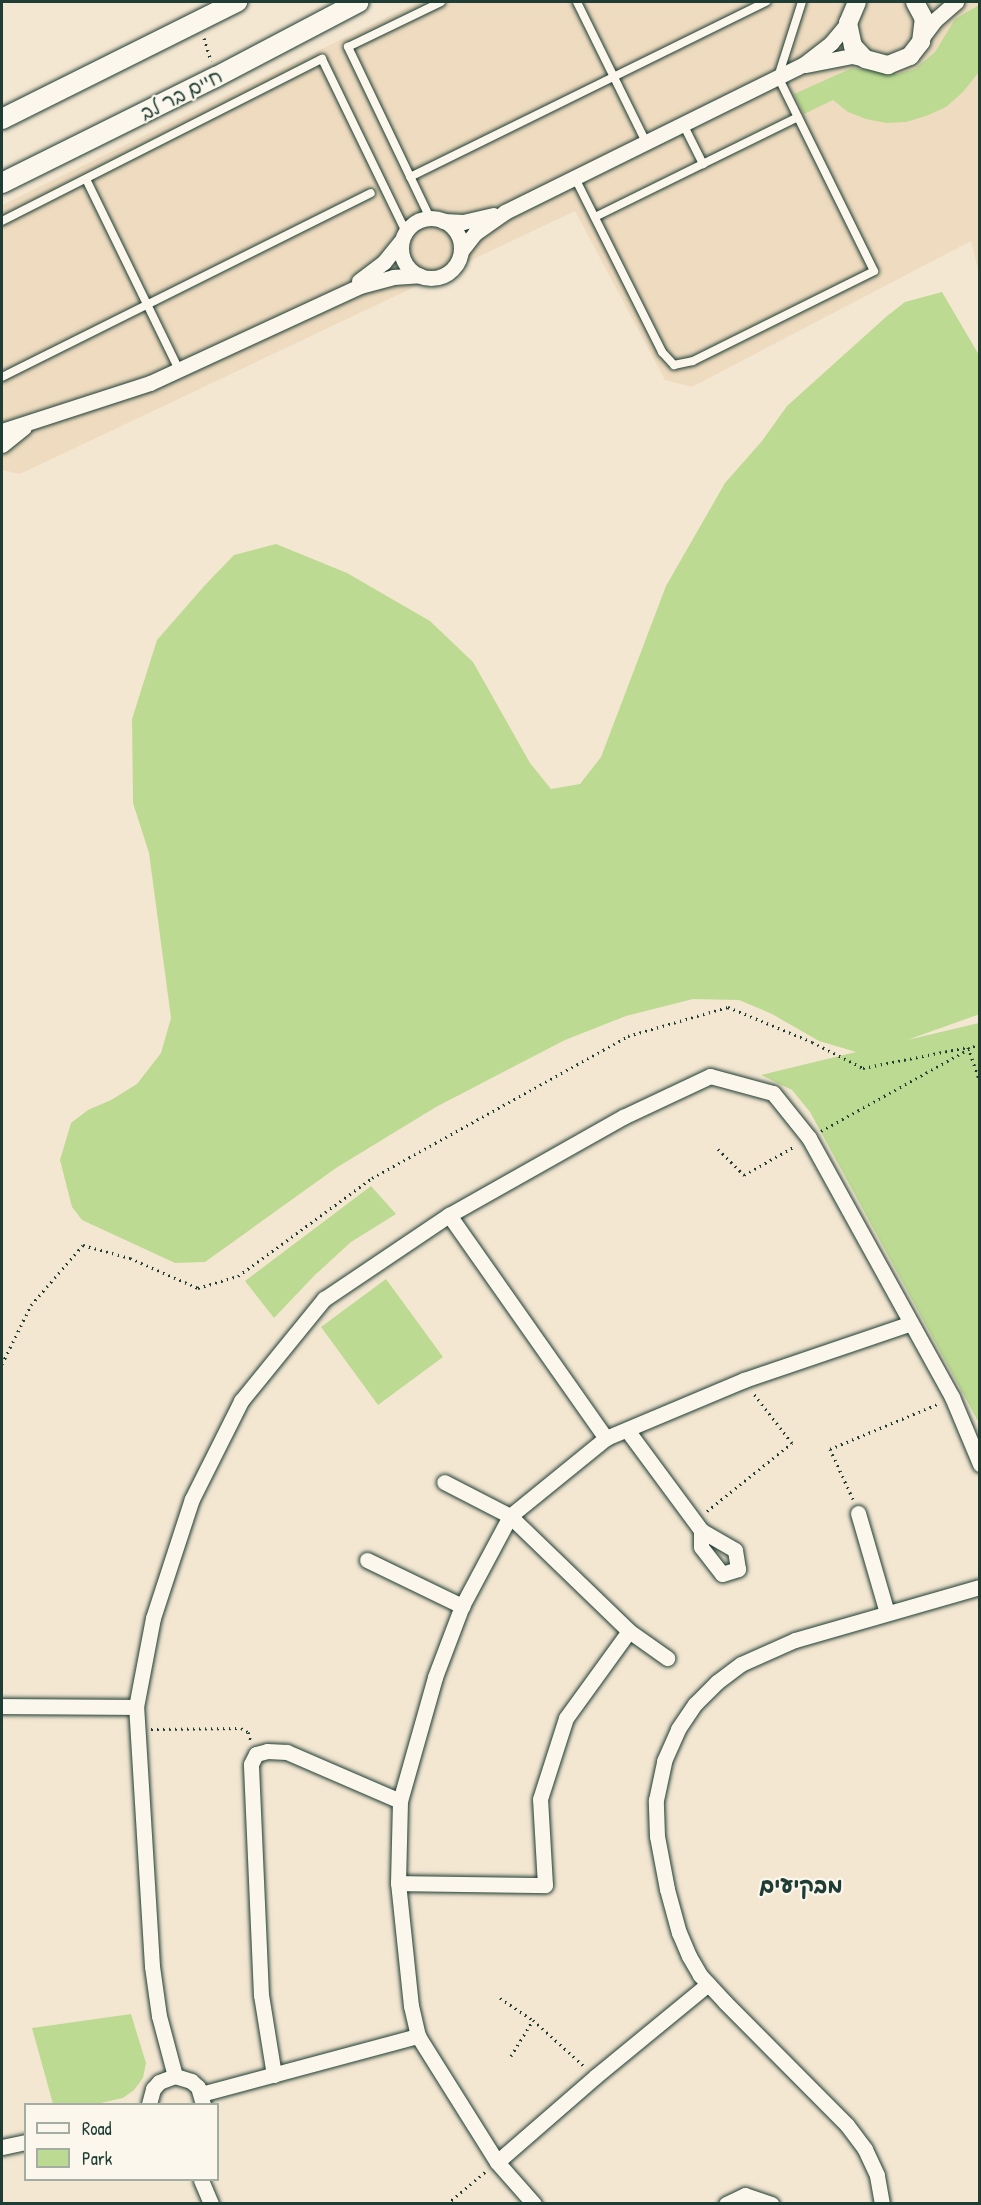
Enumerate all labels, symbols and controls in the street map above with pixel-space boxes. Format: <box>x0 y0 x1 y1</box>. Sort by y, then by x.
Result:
street label: חיים בר לב <box>136 63 226 125</box>
district label: מבקיעים <box>759 1873 843 1899</box>
legend <box>24 2103 219 2181</box>
text: Road <box>82 2116 112 2141</box>
text: Park <box>82 2146 112 2171</box>

